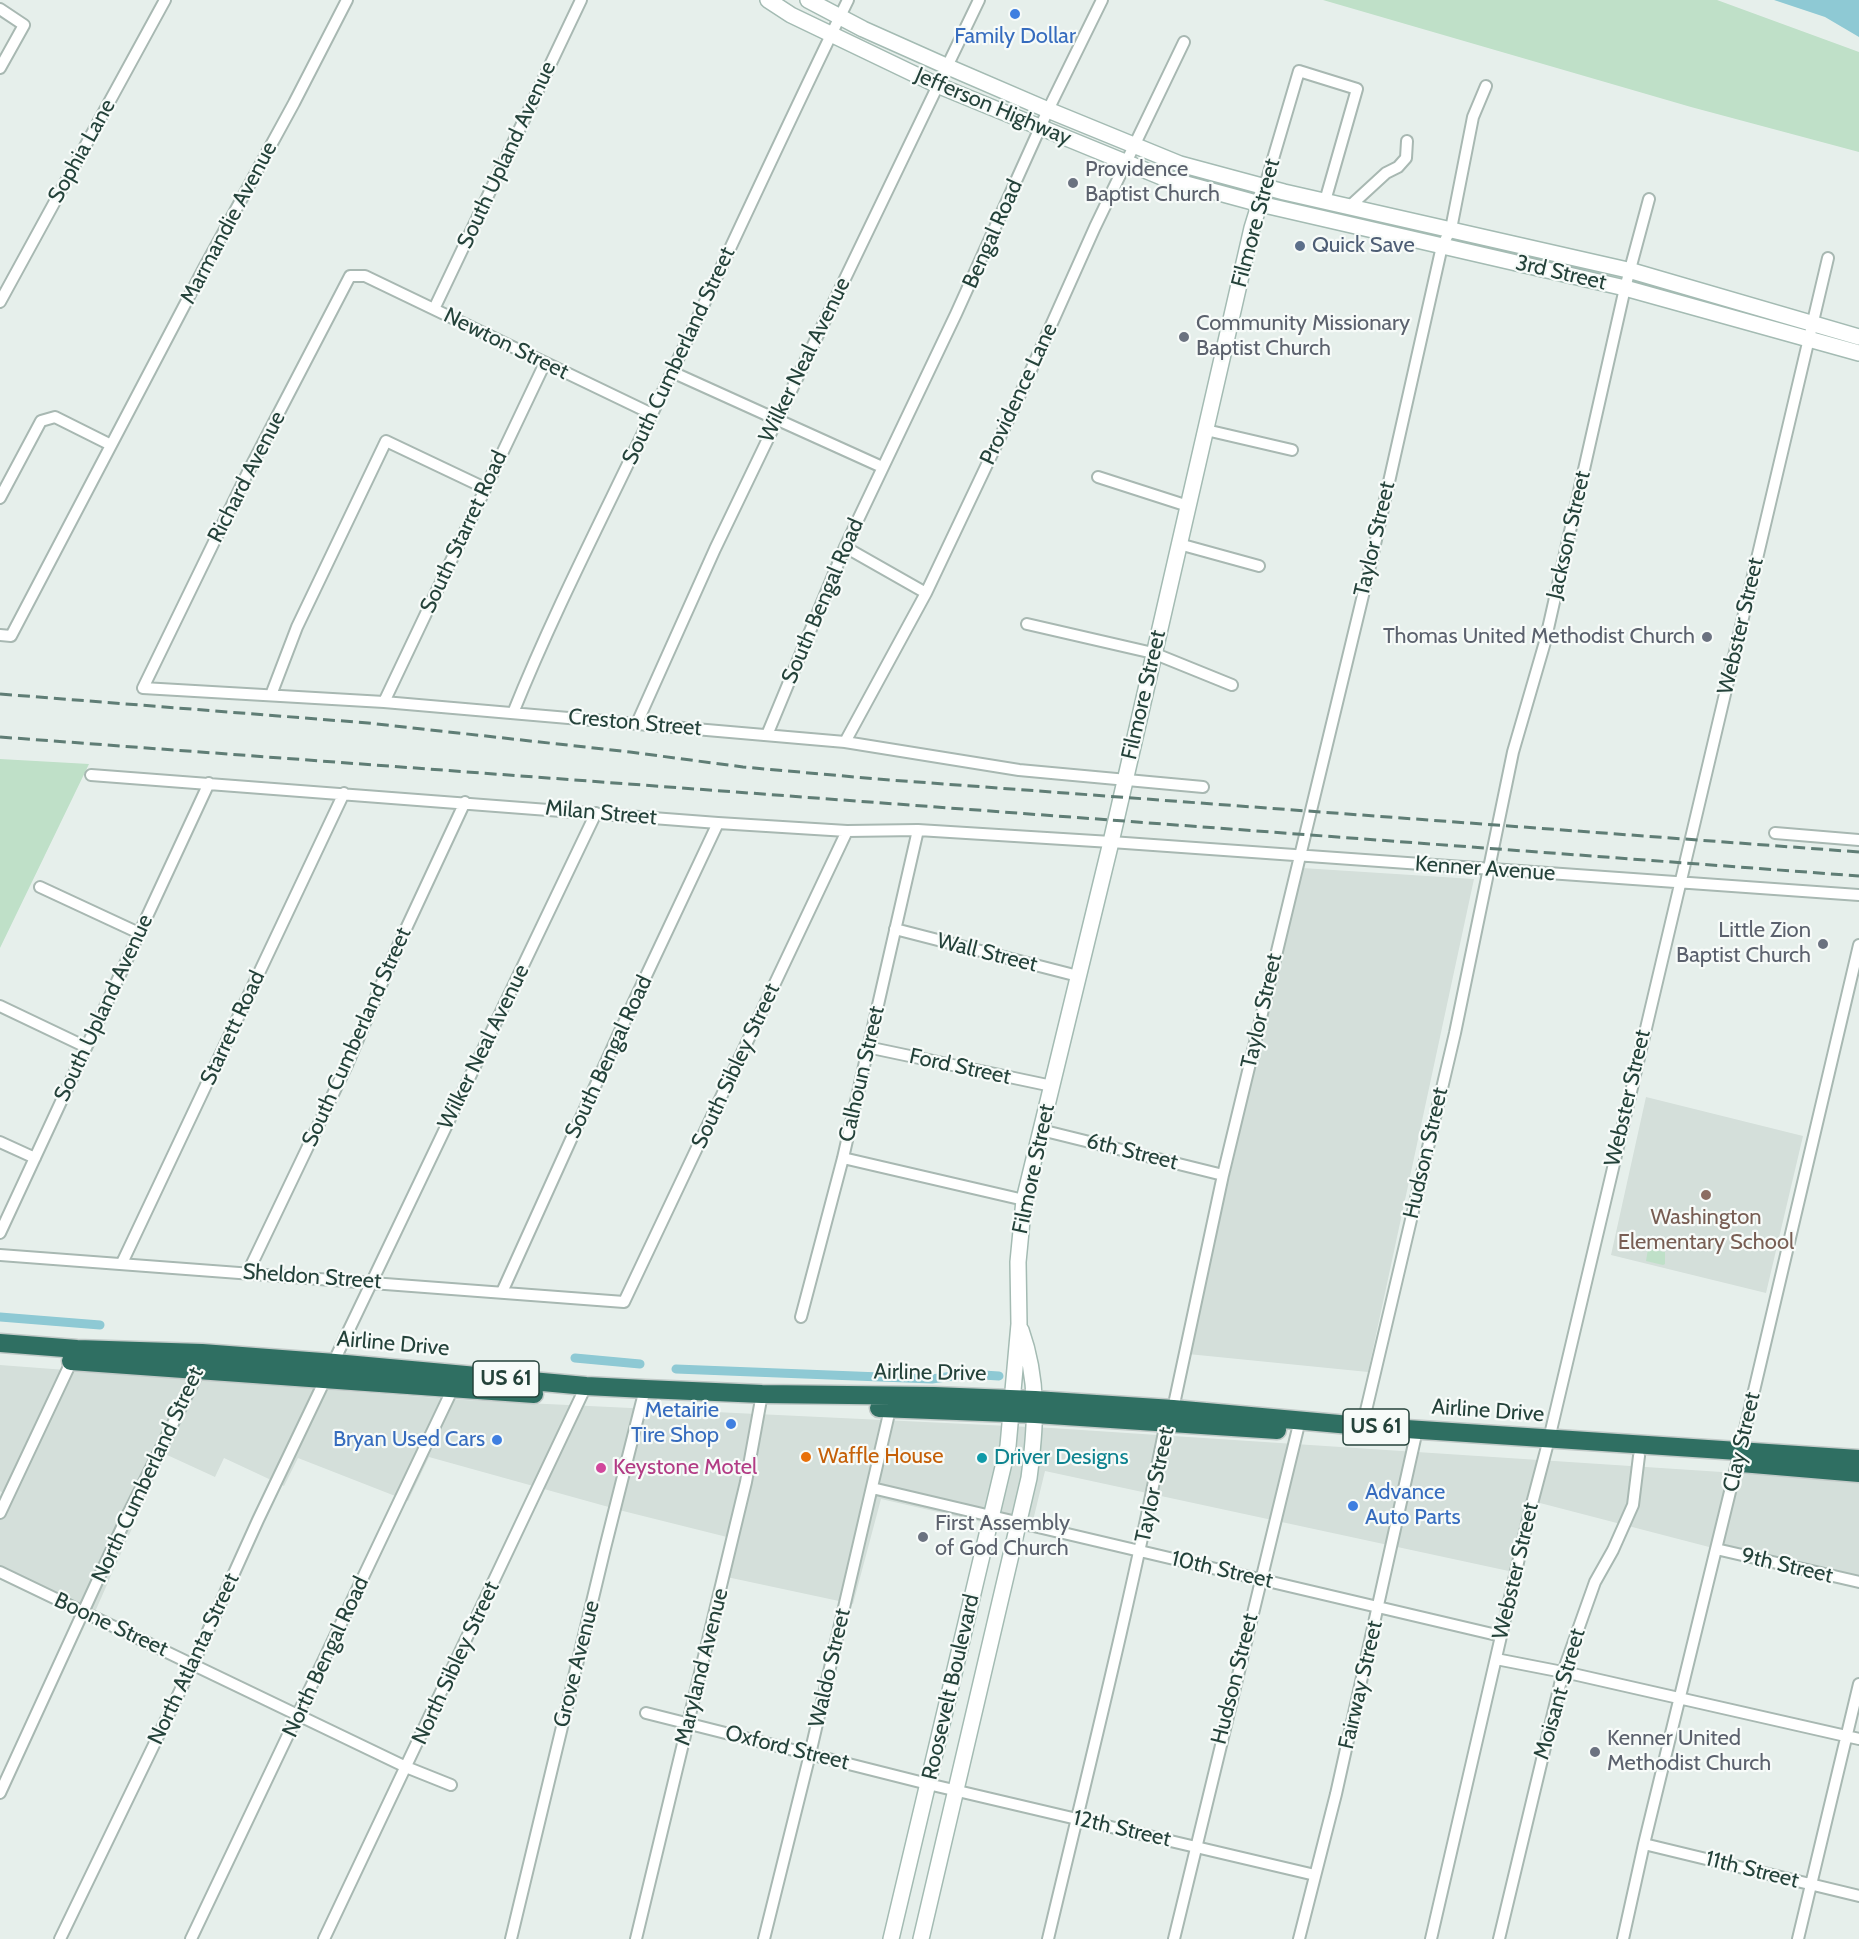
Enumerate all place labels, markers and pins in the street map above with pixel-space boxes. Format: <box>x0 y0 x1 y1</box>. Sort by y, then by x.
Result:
marker: Family Dollar <box>1008 7 1022 21</box>
place label: Family Dollar <box>954 24 1076 50</box>
place label: Providence Baptist Church <box>1085 157 1220 208</box>
marker: Providence Baptist Church <box>1066 176 1080 190</box>
place label: Quick Save <box>1312 233 1415 259</box>
marker: Quick Save <box>1293 239 1307 253</box>
place label: Community Missionary Baptist Church <box>1196 311 1410 362</box>
marker: Community Missionary Baptist Church <box>1177 330 1191 344</box>
place label: Thomas United Methodist Church <box>1383 624 1695 650</box>
marker: Thomas United Methodist Church <box>1700 630 1714 644</box>
place label: Little Zion Baptist Church <box>1676 918 1811 969</box>
marker: Little Zion Baptist Church <box>1816 937 1830 951</box>
marker: Washington Elementary School <box>1699 1188 1713 1202</box>
place label: Washington Elementary School <box>1618 1205 1794 1256</box>
place label: Metairie Tire Shop <box>631 1398 719 1450</box>
marker: Metairie Tire Shop <box>724 1417 738 1431</box>
place label: Bryan Used Cars <box>333 1427 485 1453</box>
marker: Bryan Used Cars <box>490 1433 504 1447</box>
place label: Waffle House <box>818 1444 943 1470</box>
place label: Driver Designs <box>994 1445 1129 1471</box>
marker: Waffle House <box>799 1450 813 1464</box>
marker: Driver Designs <box>975 1451 989 1465</box>
place label: Keystone Motel <box>613 1455 757 1481</box>
marker: Keystone Motel <box>594 1461 608 1475</box>
place label: Advance Auto Parts <box>1365 1480 1461 1532</box>
marker: Advance Auto Parts <box>1346 1499 1360 1513</box>
place label: First Assembly of God Church <box>935 1511 1070 1562</box>
marker: First Assembly of God Church <box>916 1530 930 1544</box>
place label: Kenner United Methodist Church <box>1607 1726 1771 1778</box>
marker: Kenner United Methodist Church <box>1588 1745 1602 1759</box>

